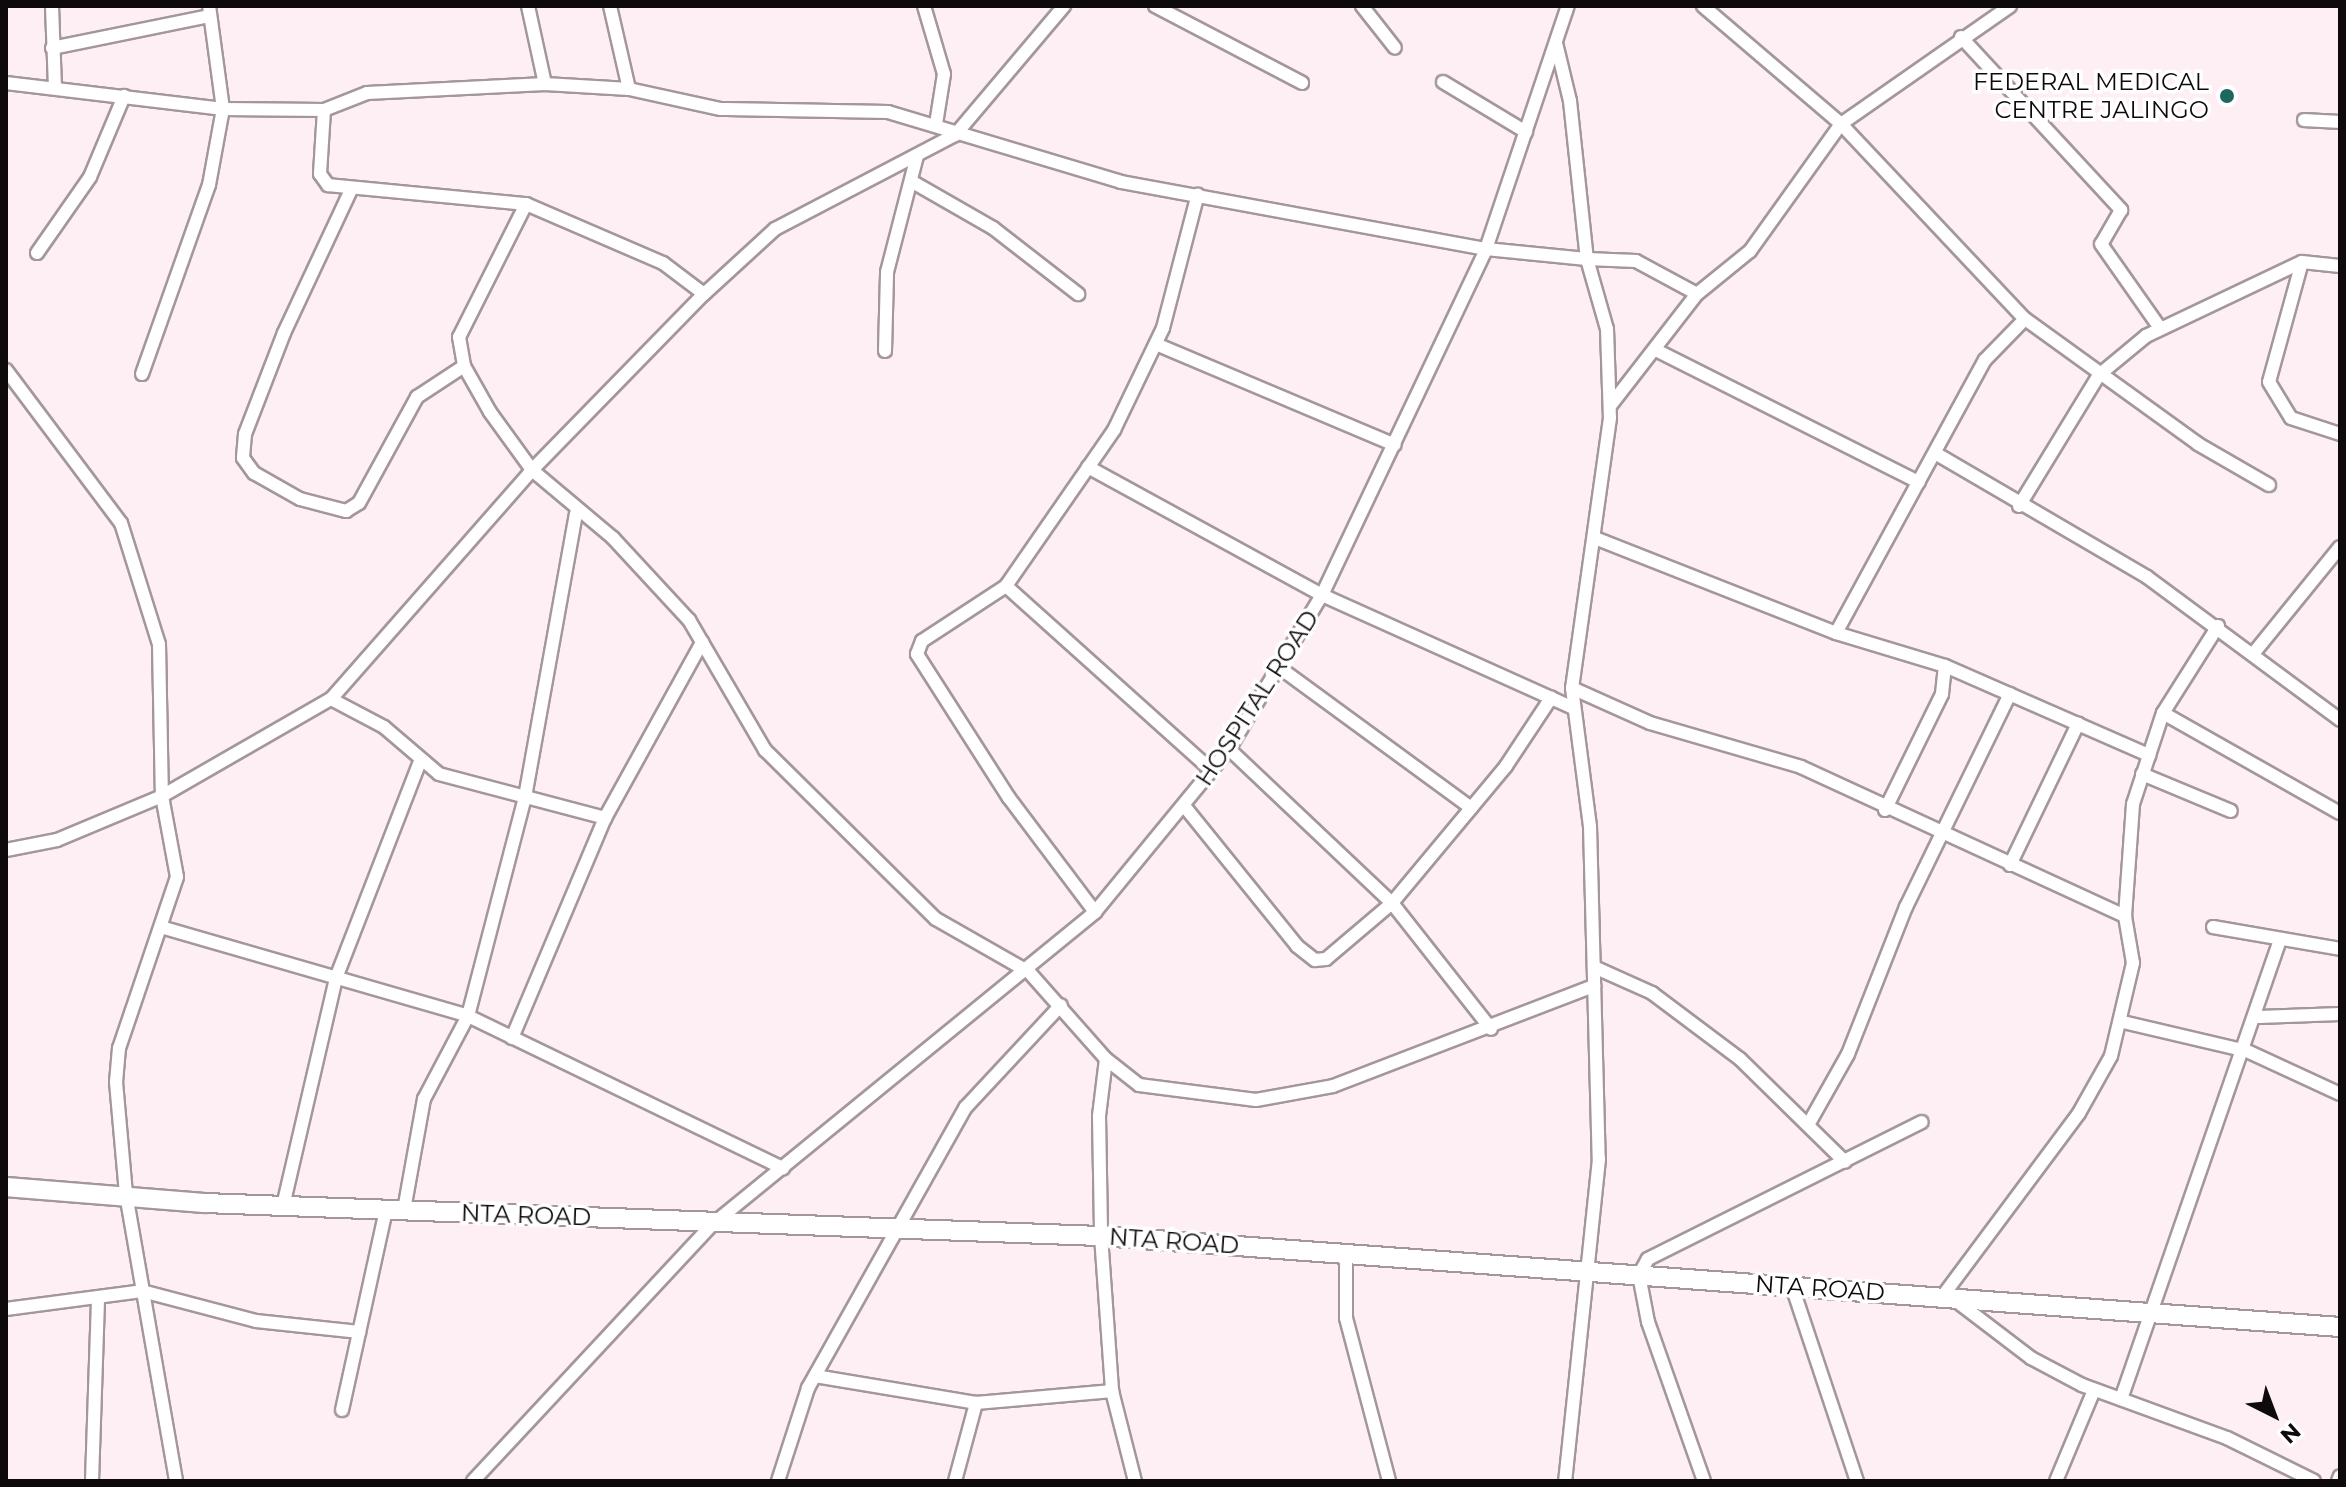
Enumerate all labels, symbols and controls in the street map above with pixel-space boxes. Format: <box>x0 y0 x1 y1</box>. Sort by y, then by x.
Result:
place label: FEDERAL MEDICAL CENTRE JALINGO <box>1973 68 2209 124</box>
marker: FEDERAL MEDICAL CENTRE JALINGO <box>2216 85 2238 107</box>
street label: HOSPITAL ROAD <box>1190 605 1324 791</box>
street label: NTA ROAD <box>460 1198 592 1232</box>
street label: NTA ROAD <box>1108 1222 1240 1260</box>
street label: NTA ROAD <box>1754 1269 1886 1307</box>
north arrow <box>2234 1375 2314 1455</box>
text: N <box>2275 1417 2306 1449</box>

